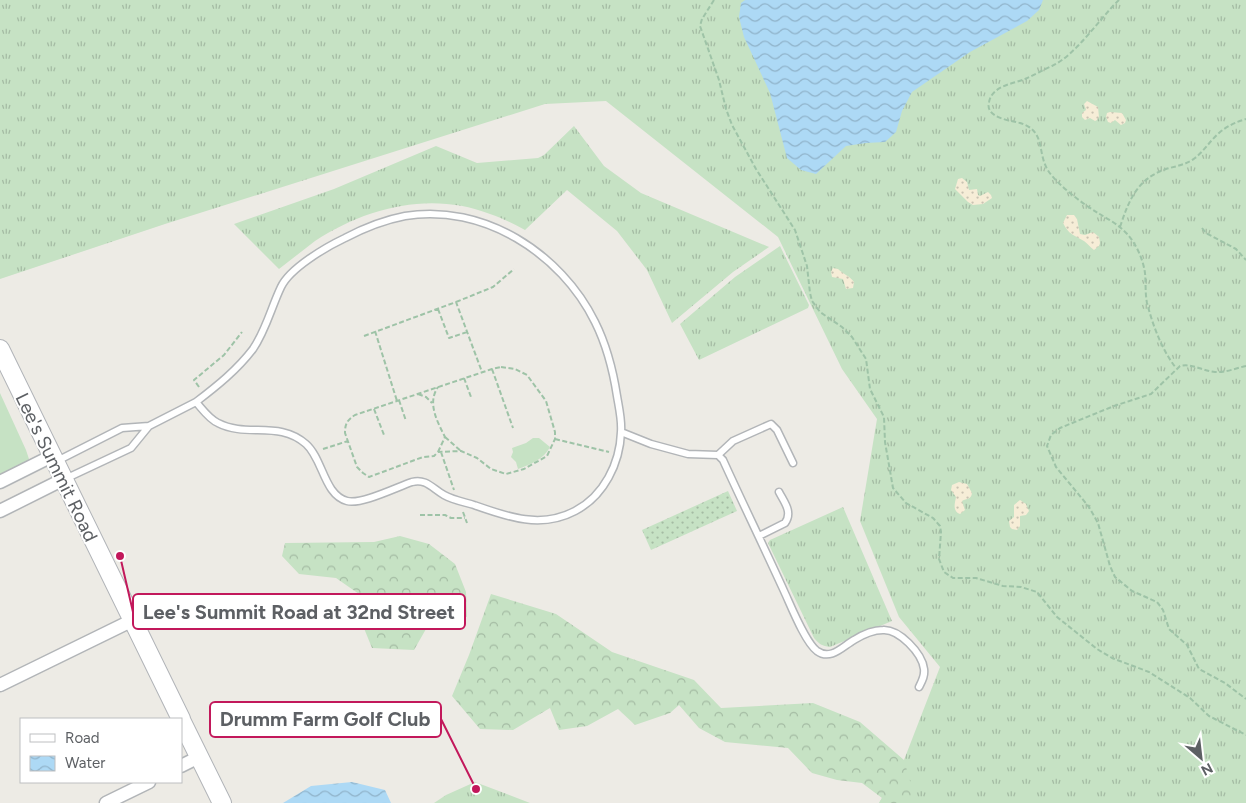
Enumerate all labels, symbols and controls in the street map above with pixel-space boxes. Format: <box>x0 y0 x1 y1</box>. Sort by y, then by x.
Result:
street label: Lee's Summit Road <box>11 389 103 545</box>
callout: Lee's Summit Road at 32nd Street <box>133 594 465 629</box>
text: Lee's Summit Road at 32nd Street <box>143 600 455 624</box>
callout: Drumm Farm Golf Club <box>210 702 441 737</box>
text: Drumm Farm Golf Club <box>220 707 430 731</box>
legend <box>20 718 182 783</box>
text: Road <box>65 729 100 747</box>
north arrow <box>1176 733 1226 783</box>
text: Water <box>65 754 105 772</box>
text: N <box>1198 759 1216 779</box>

